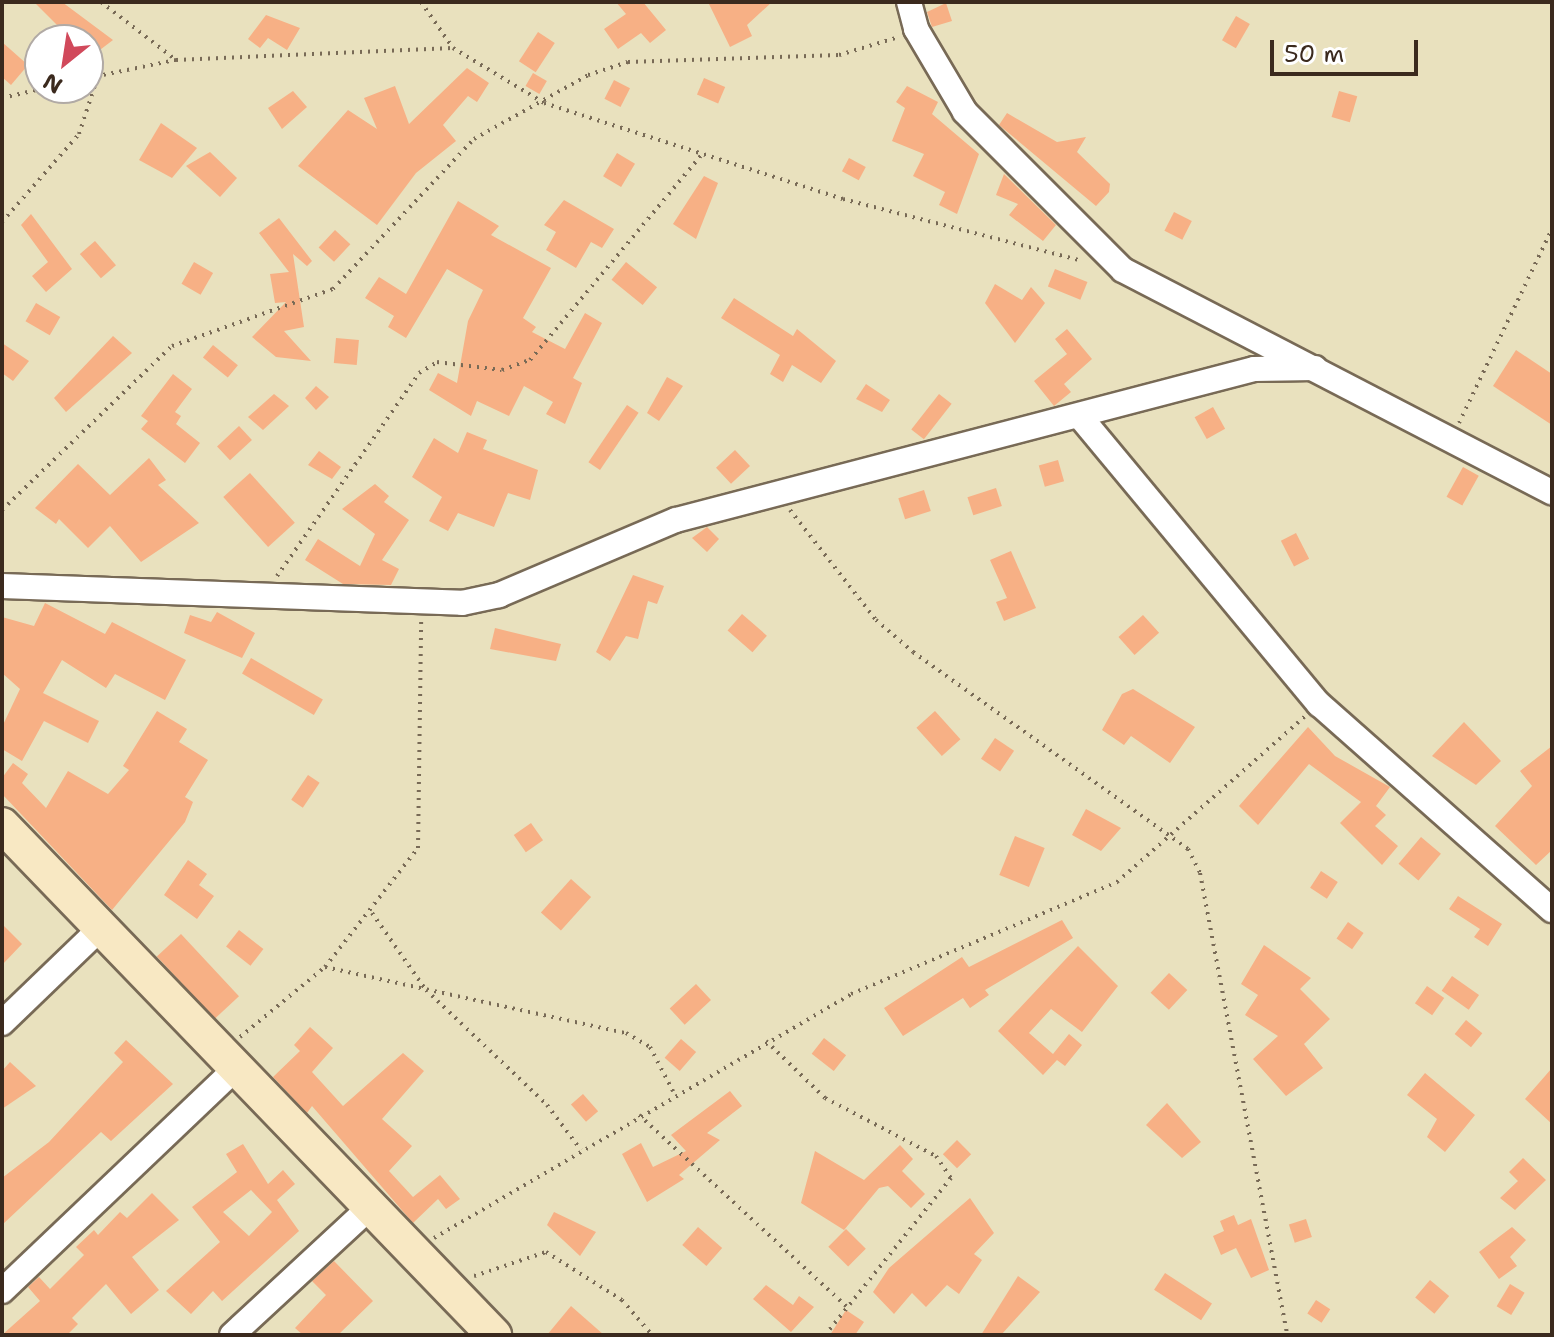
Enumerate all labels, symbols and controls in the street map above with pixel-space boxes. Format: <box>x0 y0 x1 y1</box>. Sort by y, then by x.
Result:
north arrow <box>24 24 104 104</box>
scale bar <box>1274 24 1422 74</box>
text: 50 m <box>1284 38 1344 70</box>
text: N <box>38 67 68 100</box>

